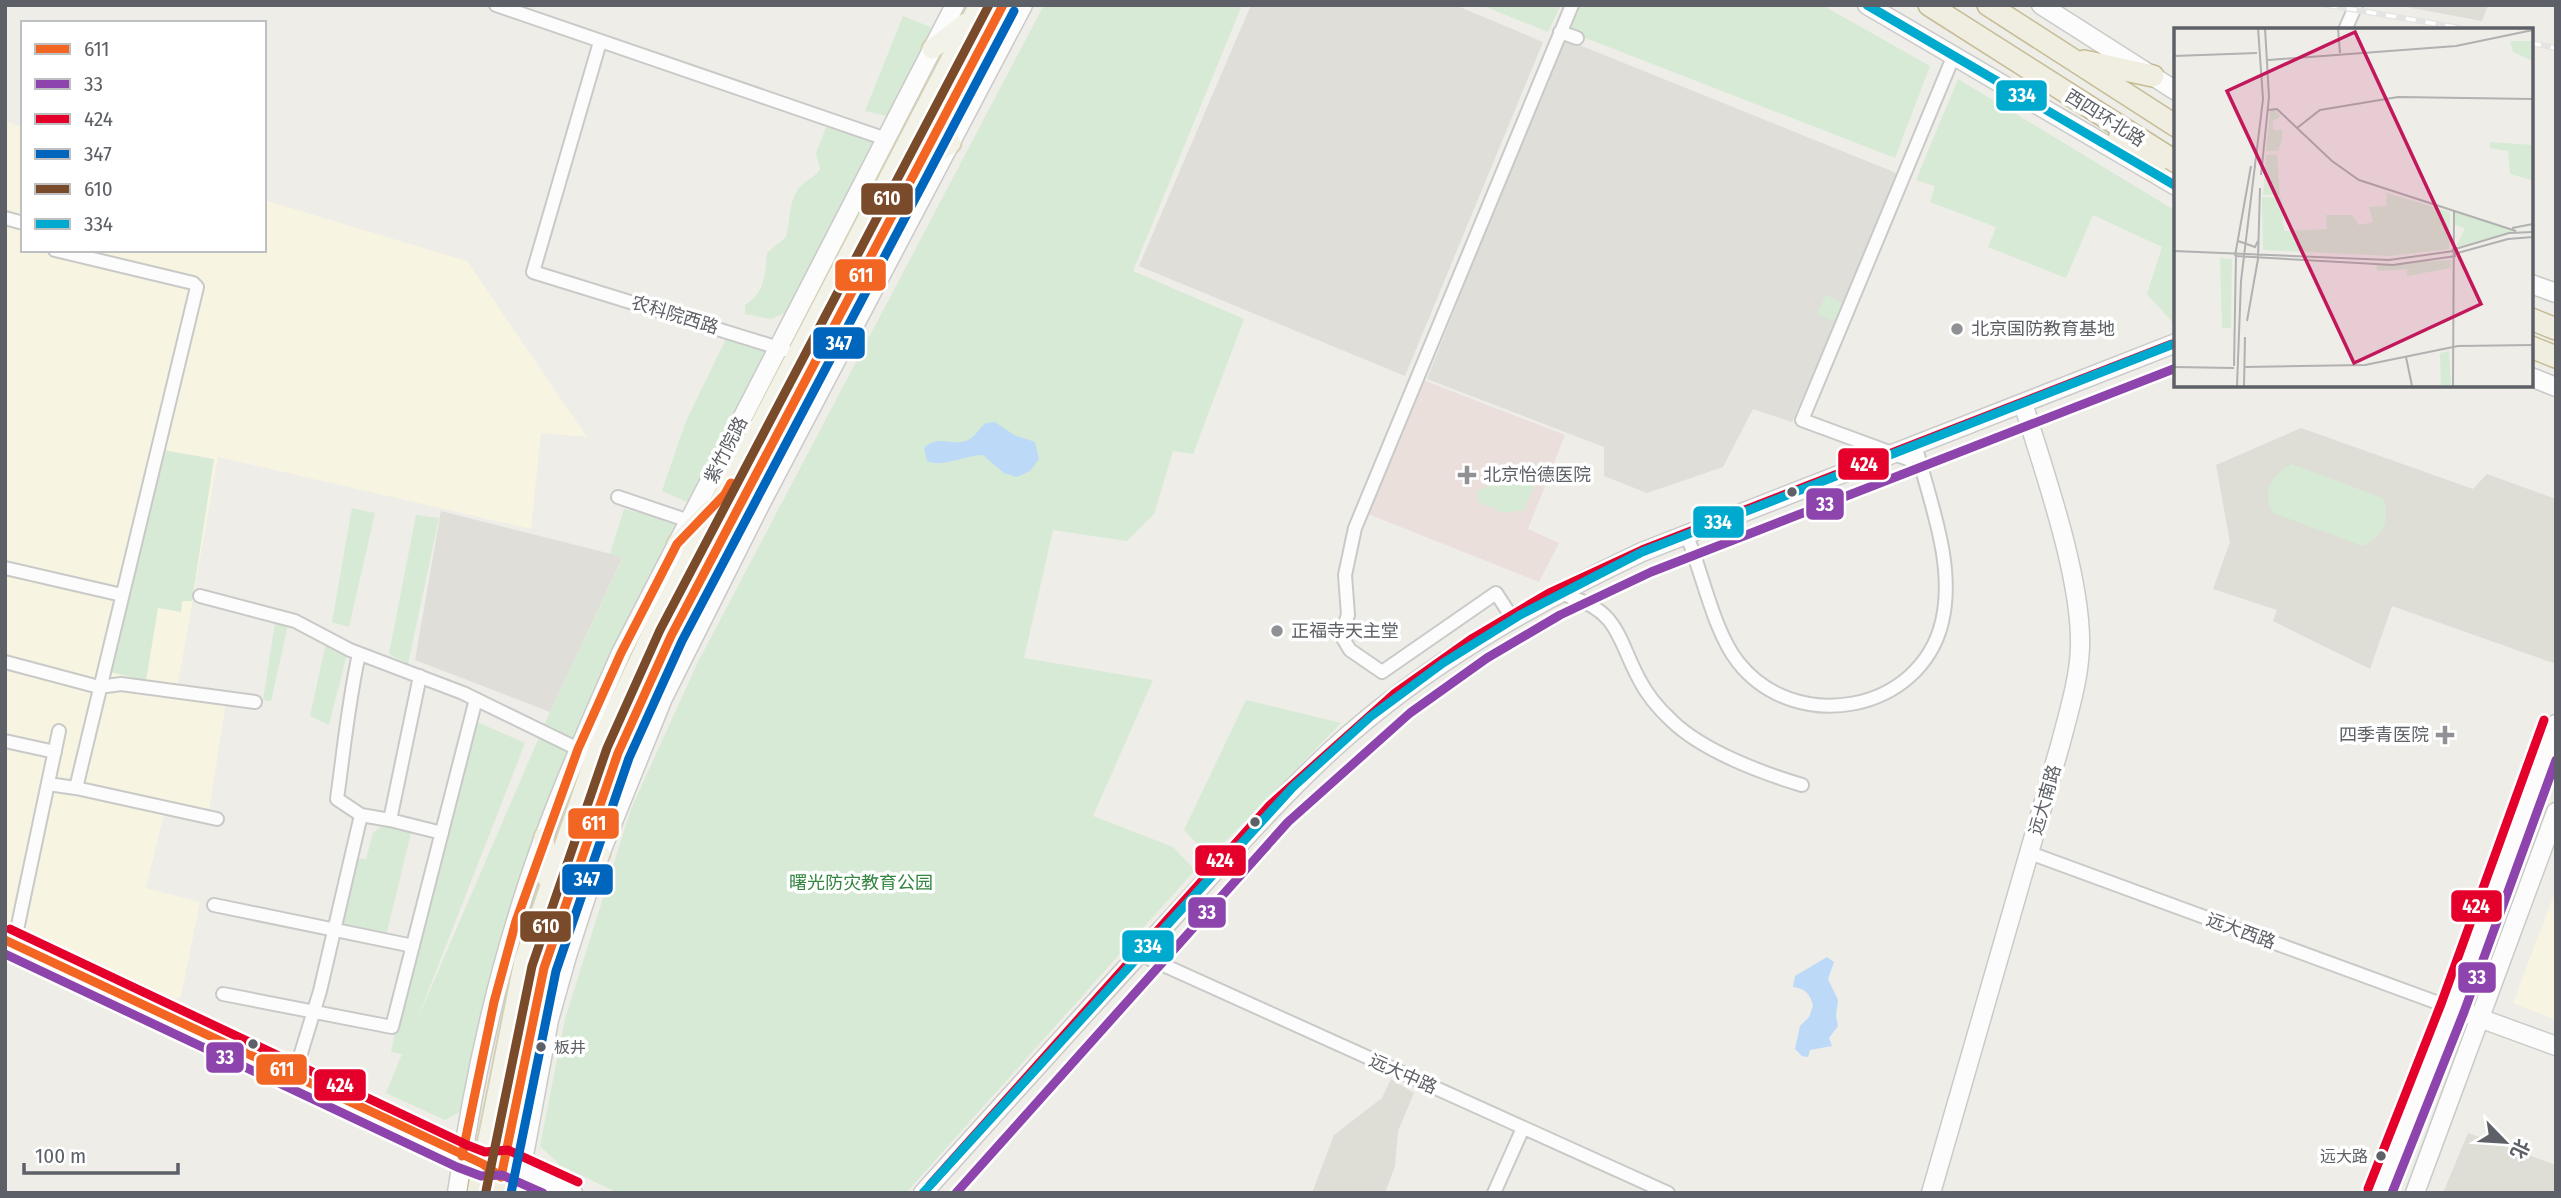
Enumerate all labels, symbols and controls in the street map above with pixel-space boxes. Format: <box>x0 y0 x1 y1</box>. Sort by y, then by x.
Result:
legend <box>21 21 266 252</box>
inset map <box>2174 28 2533 387</box>
text: 611 <box>84 36 110 62</box>
text: 33 <box>84 71 103 97</box>
line badge: 334 <box>1995 79 2048 112</box>
text: 334 <box>2007 84 2036 107</box>
street label: 西四环北路 <box>2061 85 2149 151</box>
text: 424 <box>84 106 113 132</box>
text: 347 <box>84 141 112 167</box>
text: 610 <box>84 176 113 202</box>
line badge: 610 <box>860 182 914 216</box>
text: 610 <box>873 187 901 210</box>
text: 334 <box>84 211 113 237</box>
line badge: 611 <box>834 258 887 292</box>
text: 611 <box>849 264 873 287</box>
street label: 农科院西路 <box>629 291 721 339</box>
place label: 北京国防教育基地 <box>1971 318 2115 340</box>
marker: 北京国防教育基地 <box>1949 321 1965 337</box>
line badge: 347 <box>812 326 866 360</box>
text: 347 <box>825 332 852 355</box>
street label: 紫竹院路 <box>700 413 752 487</box>
line badge: 424 <box>1837 447 1890 481</box>
text: 424 <box>1850 453 1878 476</box>
place label: 北京怡德医院 <box>1483 464 1591 486</box>
marker: 北京怡德医院 <box>1457 465 1477 485</box>
unlabelled marker <box>1785 485 1799 499</box>
line badge: 33 <box>1805 487 1845 521</box>
text: 33 <box>1815 493 1834 516</box>
line badge: 334 <box>1692 505 1745 539</box>
text: 334 <box>1703 511 1732 534</box>
place label: 正福寺天主堂 <box>1291 620 1399 642</box>
marker: 正福寺天主堂 <box>1269 623 1285 639</box>
place label: 四季青医院 <box>2339 724 2429 746</box>
marker: 四季青医院 <box>2435 725 2455 745</box>
street label: 远大南路 <box>2025 762 2065 838</box>
line badge: 611 <box>567 807 620 840</box>
text: 611 <box>582 812 606 835</box>
unlabelled marker <box>1248 815 1262 829</box>
line badge: 424 <box>1194 844 1247 877</box>
text: 424 <box>1206 849 1234 872</box>
line badge: 347 <box>561 863 614 896</box>
text: 347 <box>573 868 600 891</box>
park label: 曙光防灾教育公园 <box>789 872 933 894</box>
line badge: 424 <box>2450 889 2503 923</box>
text: 424 <box>2462 895 2490 918</box>
line badge: 33 <box>1187 896 1227 929</box>
text: 33 <box>1197 901 1216 924</box>
street label: 远大西路 <box>2203 908 2279 954</box>
line badge: 610 <box>519 910 572 943</box>
text: 610 <box>532 915 560 938</box>
line badge: 334 <box>1121 929 1175 963</box>
text: 334 <box>1133 935 1162 958</box>
line badge: 33 <box>2457 961 2497 994</box>
text: 33 <box>2467 966 2486 989</box>
unlabelled marker <box>246 1037 260 1051</box>
place label: 板井 <box>554 1038 586 1057</box>
marker: 板井 <box>534 1040 548 1054</box>
line badge: 33 <box>205 1041 245 1074</box>
text: 33 <box>215 1046 234 1069</box>
street label: 远大中路 <box>1366 1049 1440 1099</box>
line badge: 611 <box>255 1053 308 1086</box>
text: 611 <box>270 1058 294 1081</box>
line badge: 424 <box>313 1068 367 1102</box>
text: 424 <box>326 1074 354 1097</box>
north arrow <box>2470 1107 2540 1177</box>
scale bar <box>24 1132 178 1176</box>
text: 北 <box>2506 1135 2534 1162</box>
text: 100 m <box>35 1143 86 1169</box>
place label: 远大路 <box>2320 1147 2368 1166</box>
marker: 远大路 <box>2374 1149 2388 1163</box>

